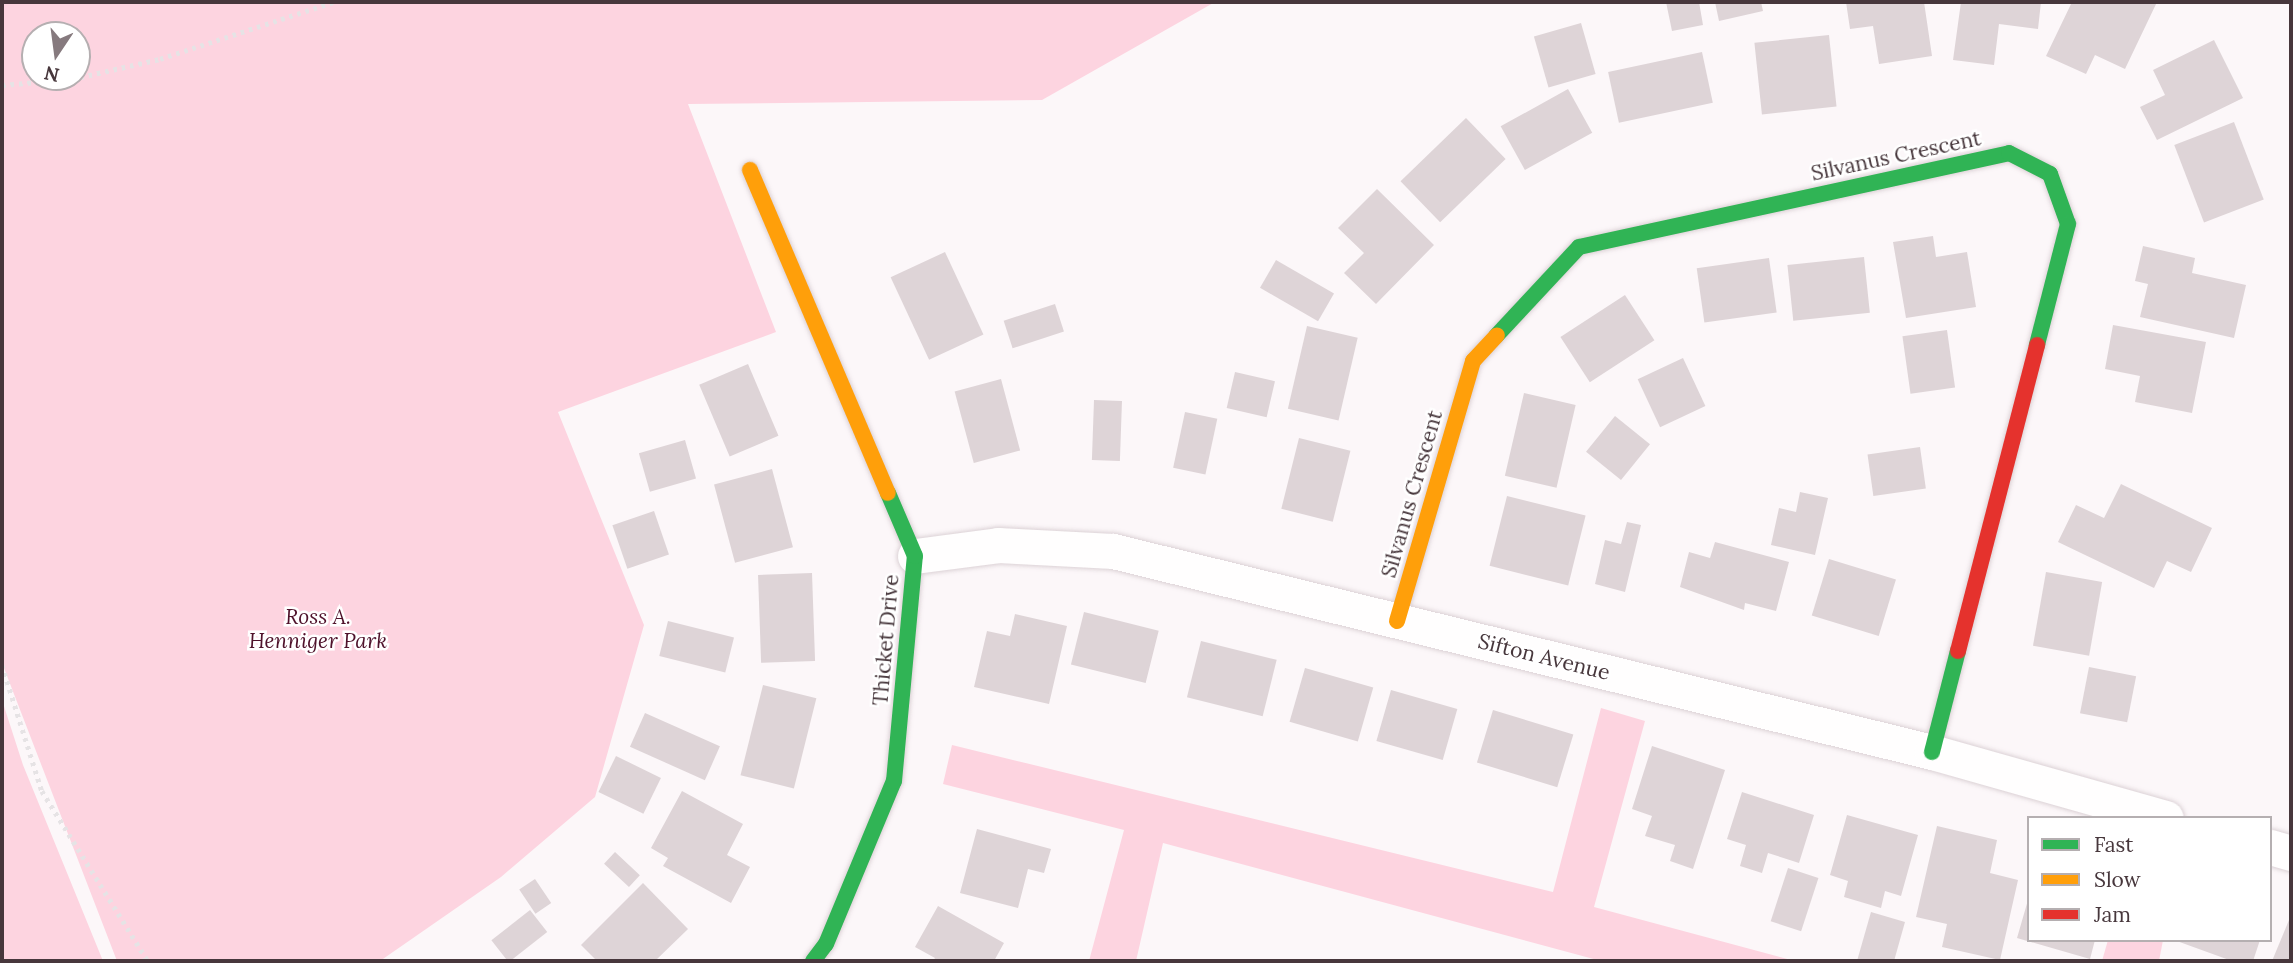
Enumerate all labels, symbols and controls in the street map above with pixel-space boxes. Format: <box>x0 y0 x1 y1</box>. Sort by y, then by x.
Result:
north arrow <box>21 21 91 91</box>
text: N <box>42 61 62 88</box>
street label: Silvanus Crescent <box>1809 126 1983 186</box>
street label: Silvanus Crescent <box>1376 407 1448 581</box>
street label: Thicket Drive <box>868 573 904 707</box>
park label: Ross A. Henniger Park <box>249 604 387 654</box>
street label: Sifton Avenue <box>1475 628 1613 686</box>
legend <box>2027 816 2272 942</box>
text: Fast <box>2094 831 2133 858</box>
text: Slow <box>2094 866 2141 893</box>
text: Jam <box>2094 901 2131 928</box>

